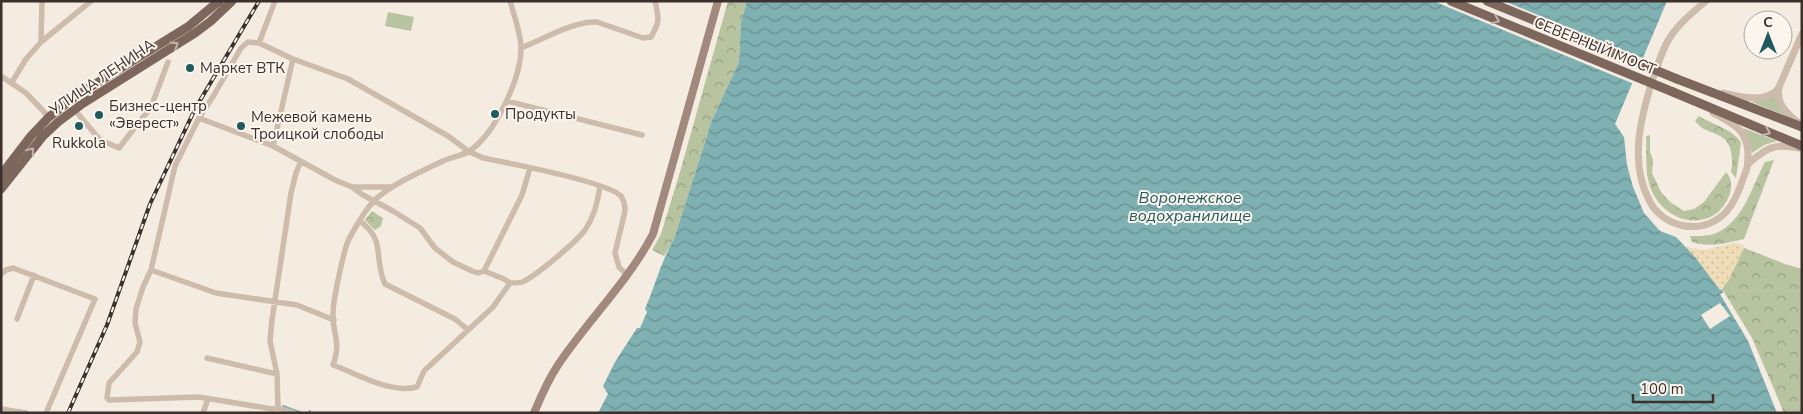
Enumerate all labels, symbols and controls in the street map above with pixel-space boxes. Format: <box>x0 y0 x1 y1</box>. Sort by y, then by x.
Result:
north arrow <box>1743 10 1793 60</box>
street label: СЕВЕРНЫЙ МОСТ <box>1531 12 1659 80</box>
text: С <box>1763 13 1773 32</box>
one-way arrow <box>1491 14 1500 24</box>
street label: УЛИЦА ЛЕНИНА <box>44 34 159 120</box>
one-way arrow <box>170 42 179 51</box>
place label: Маркет ВТК <box>200 58 285 78</box>
marker: Маркет ВТК <box>184 62 196 74</box>
place label: Бизнес-центр «Эверест» <box>109 96 207 133</box>
place label: Продукты <box>505 104 576 124</box>
place label: Межевой камень Троицкой слободы <box>251 107 384 144</box>
marker: Продукты <box>489 108 501 120</box>
marker: Бизнес-центр «Эверест» <box>93 109 105 121</box>
marker: Rukkola <box>73 120 85 132</box>
marker: Межевой камень Троицкой слободы <box>235 120 247 132</box>
one-way arrow <box>1762 125 1771 136</box>
place label: Rukkola <box>52 133 106 153</box>
one-way arrow <box>26 148 34 157</box>
water label: Воронежское водохранилище <box>1129 187 1251 227</box>
scale bar <box>1633 372 1713 404</box>
text: 100 m <box>1640 379 1684 399</box>

